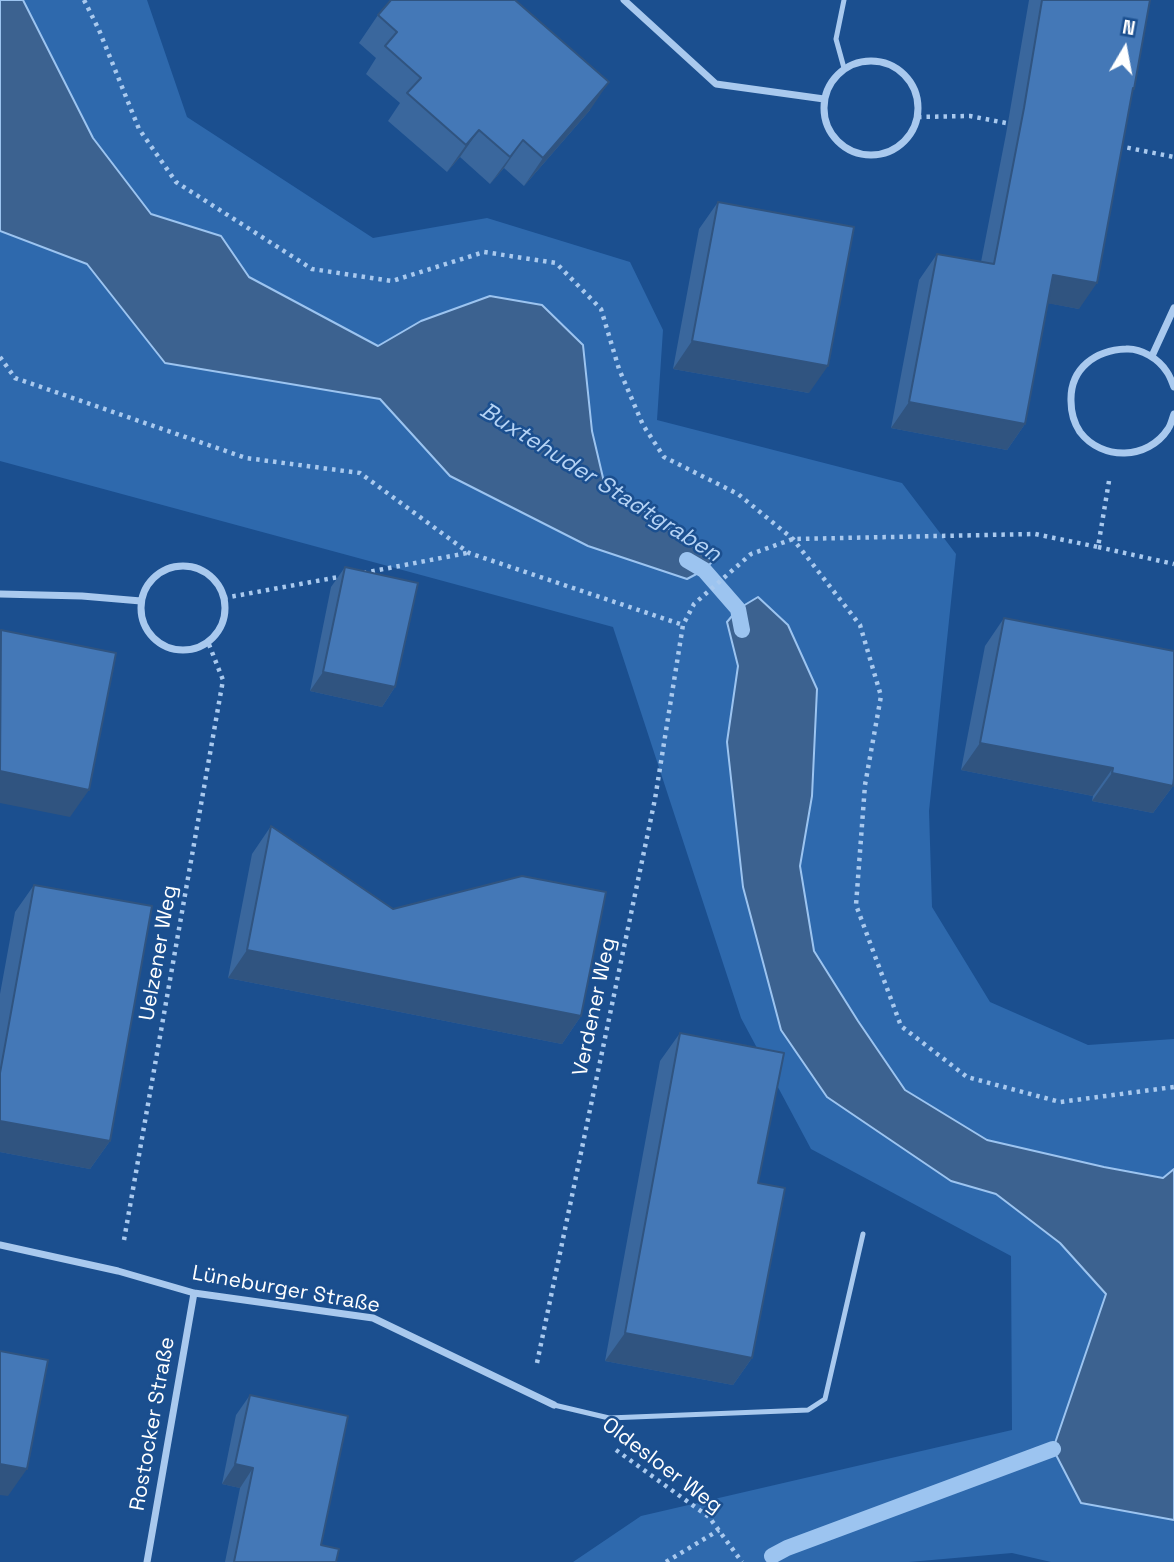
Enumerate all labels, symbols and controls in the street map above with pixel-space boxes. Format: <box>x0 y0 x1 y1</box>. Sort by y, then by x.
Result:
north arrow <box>1090 14 1160 84</box>
text: N <box>1120 14 1137 41</box>
water label: Buxtehuder Stadtgraben <box>474 397 726 569</box>
street label: Uelzener Weg <box>135 883 183 1023</box>
street label: Verdener Weg <box>568 936 622 1078</box>
street label: Lüneburger Straße <box>190 1261 382 1319</box>
street label: Rostocker Straße <box>125 1335 181 1513</box>
street label: Oldesloer Weg <box>597 1413 727 1519</box>

